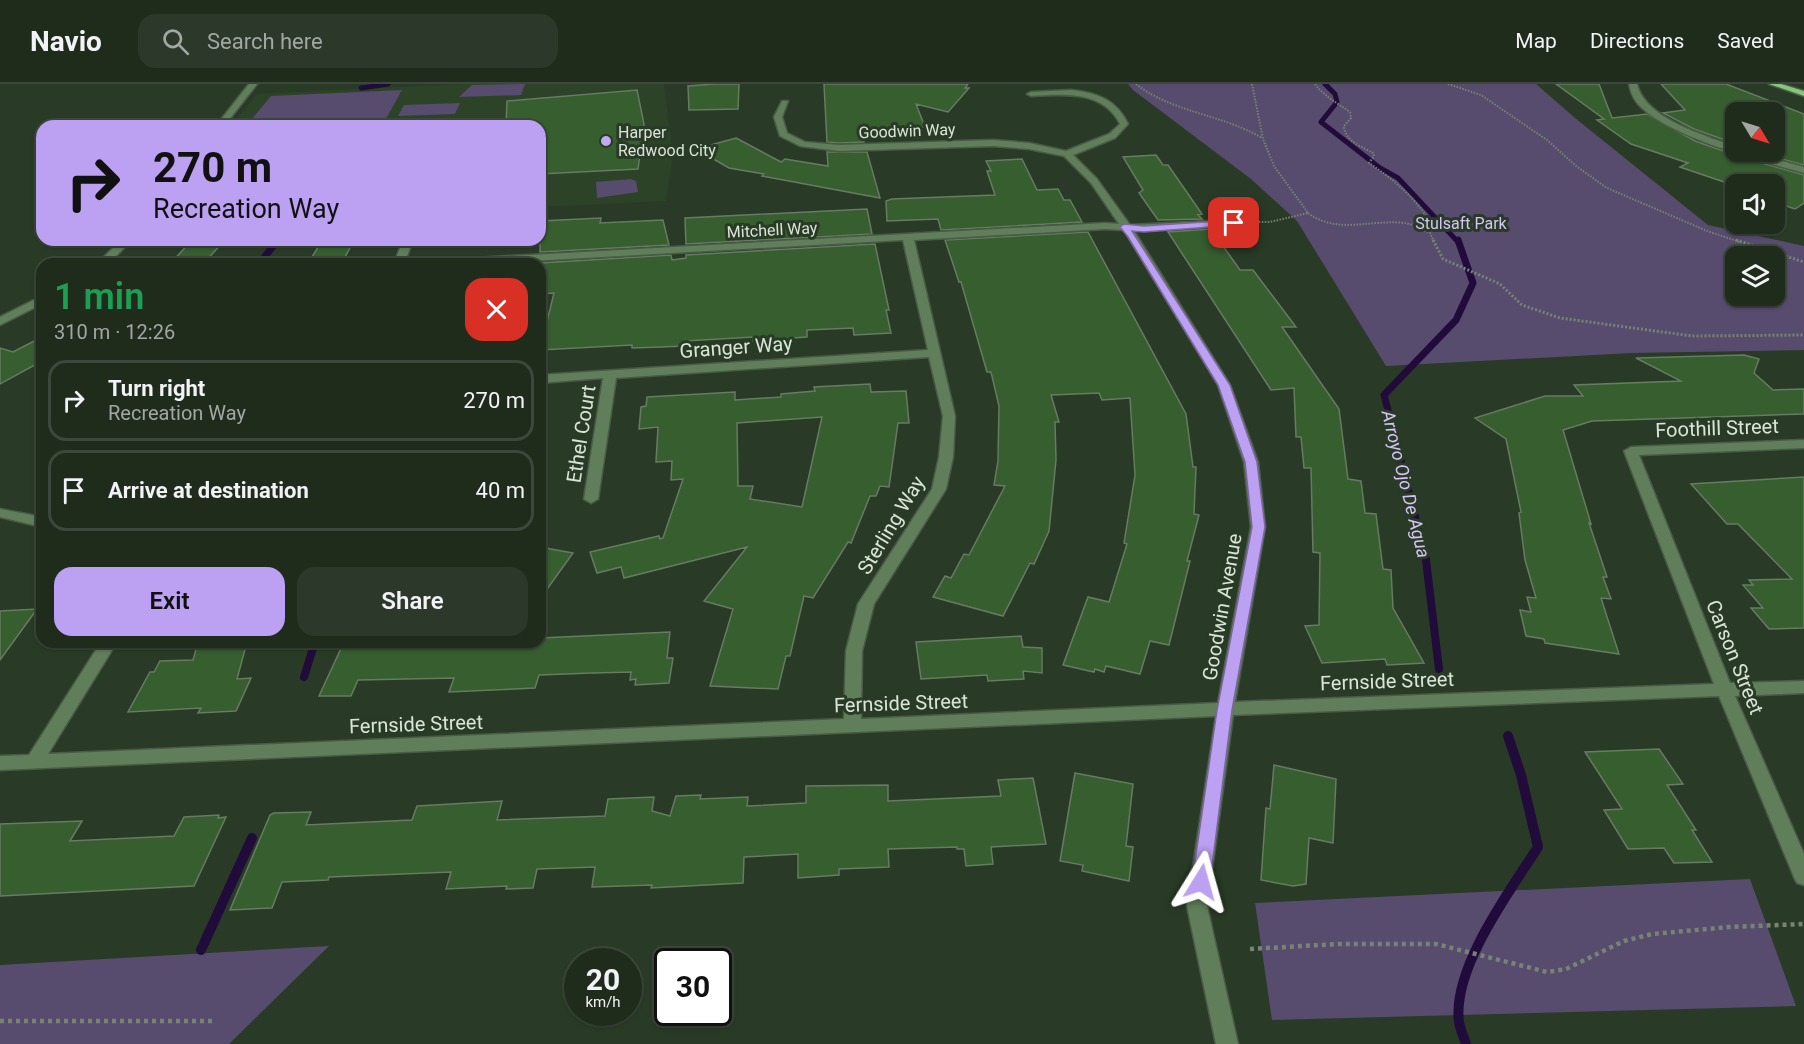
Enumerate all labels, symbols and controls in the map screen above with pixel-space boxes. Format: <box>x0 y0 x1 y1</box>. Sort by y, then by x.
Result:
search box <box>138 14 558 68</box>
text: Navio <box>30 25 102 58</box>
icon: search <box>159 25 192 58</box>
text: Search here <box>207 29 323 54</box>
text: Map <box>1515 29 1557 53</box>
text: Directions <box>1590 29 1684 53</box>
text: Saved <box>1717 29 1774 53</box>
north arrow <box>1725 102 1785 162</box>
map controls <box>1725 102 1785 306</box>
street label: Goodwin Way <box>858 120 956 142</box>
place label: Harper Redwood City <box>618 123 716 160</box>
marker: Harper Redwood City <box>599 134 613 148</box>
text: 270 m <box>153 143 272 192</box>
icon: right <box>54 144 132 222</box>
button: sound <box>1725 174 1785 234</box>
text: Recreation Way <box>153 193 339 225</box>
pin <box>1208 197 1259 248</box>
icon: arrive <box>1217 206 1250 239</box>
park label: Stulsaft Park <box>1415 214 1508 233</box>
street label: Mitchell Way <box>726 218 818 242</box>
button: layers <box>1725 246 1785 306</box>
text: 1 min <box>54 276 144 318</box>
button: close <box>465 278 528 341</box>
text: 310 m · 12:26 <box>54 320 175 344</box>
street label: Granger Way <box>679 331 794 363</box>
text: Turn right <box>108 376 205 401</box>
street label: Ethel Court <box>561 383 601 485</box>
icon: right <box>57 384 90 417</box>
text: 270 m <box>463 388 525 413</box>
text: Recreation Way <box>108 401 246 425</box>
water label: Arroyo Ojo De Agua <box>1377 407 1435 560</box>
street label: Foothill Street <box>1655 414 1779 442</box>
street label: Sterling Way <box>852 471 930 578</box>
icon: arrive <box>57 474 90 507</box>
text: Arrive at destination <box>108 478 309 503</box>
text: 40 m <box>476 478 525 503</box>
street label: Goodwin Avenue <box>1197 532 1247 682</box>
button: Exit <box>54 567 285 636</box>
button: Share <box>297 567 528 636</box>
street label: Carson Street <box>1701 596 1769 718</box>
street label: Fernside Street <box>1320 667 1454 695</box>
street label: Fernside Street <box>834 689 968 717</box>
street label: Fernside Street <box>349 710 483 738</box>
position arrow <box>1169 850 1233 914</box>
speed limit sign: 30 <box>654 948 732 1026</box>
text: 20 <box>586 962 620 997</box>
text: km/h <box>585 993 621 1011</box>

